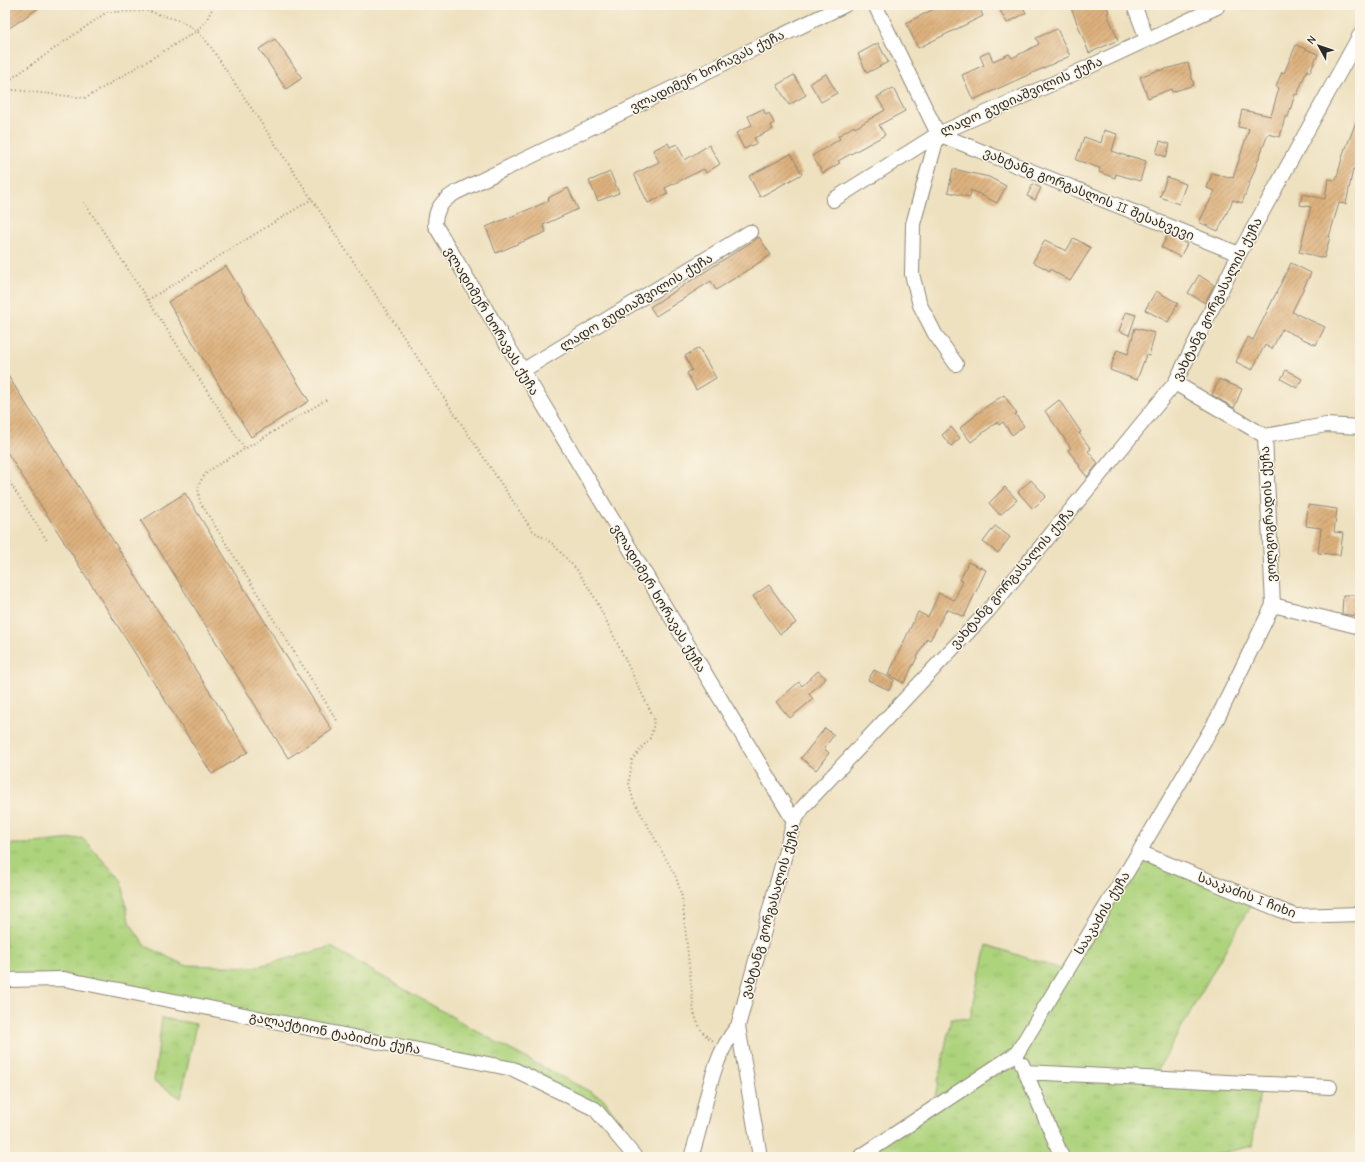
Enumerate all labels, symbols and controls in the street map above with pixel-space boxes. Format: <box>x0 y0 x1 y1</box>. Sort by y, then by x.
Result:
north arrow <box>1299 26 1339 66</box>
street label: ვლადიმერ ხორავას ქუჩა <box>627 27 787 116</box>
text: N <box>1304 33 1319 47</box>
street label: ლადო გუდიაშვილის ქუჩა <box>938 53 1105 140</box>
street label: ვახტანგ გორგასლის II შესახვევი <box>981 145 1197 244</box>
street label: ვახტანგ გორგასალის ქუჩა <box>1169 215 1266 384</box>
street label: ვლადიმერ ხორავას ქუჩა <box>441 244 542 398</box>
street label: ლადო გუდიაშვილის ქუჩა <box>557 250 716 355</box>
street label: ვოლგოგრადის ქუჩა <box>1257 446 1280 582</box>
street label: ვახტანგ გორგასალის ქუჩა <box>947 505 1078 652</box>
street label: ვლადიმერ ხორავას ქუჩა <box>608 521 709 675</box>
street label: ვახტანგ გორგასალის ქუჩა <box>738 822 803 1000</box>
street label: სააკაძის ქუჩა <box>1071 869 1133 957</box>
street label: სააკაძის I ჩიხი <box>1196 869 1298 921</box>
street label: გალაქტიონ ტაბიძის ქუჩა <box>248 1009 422 1058</box>

